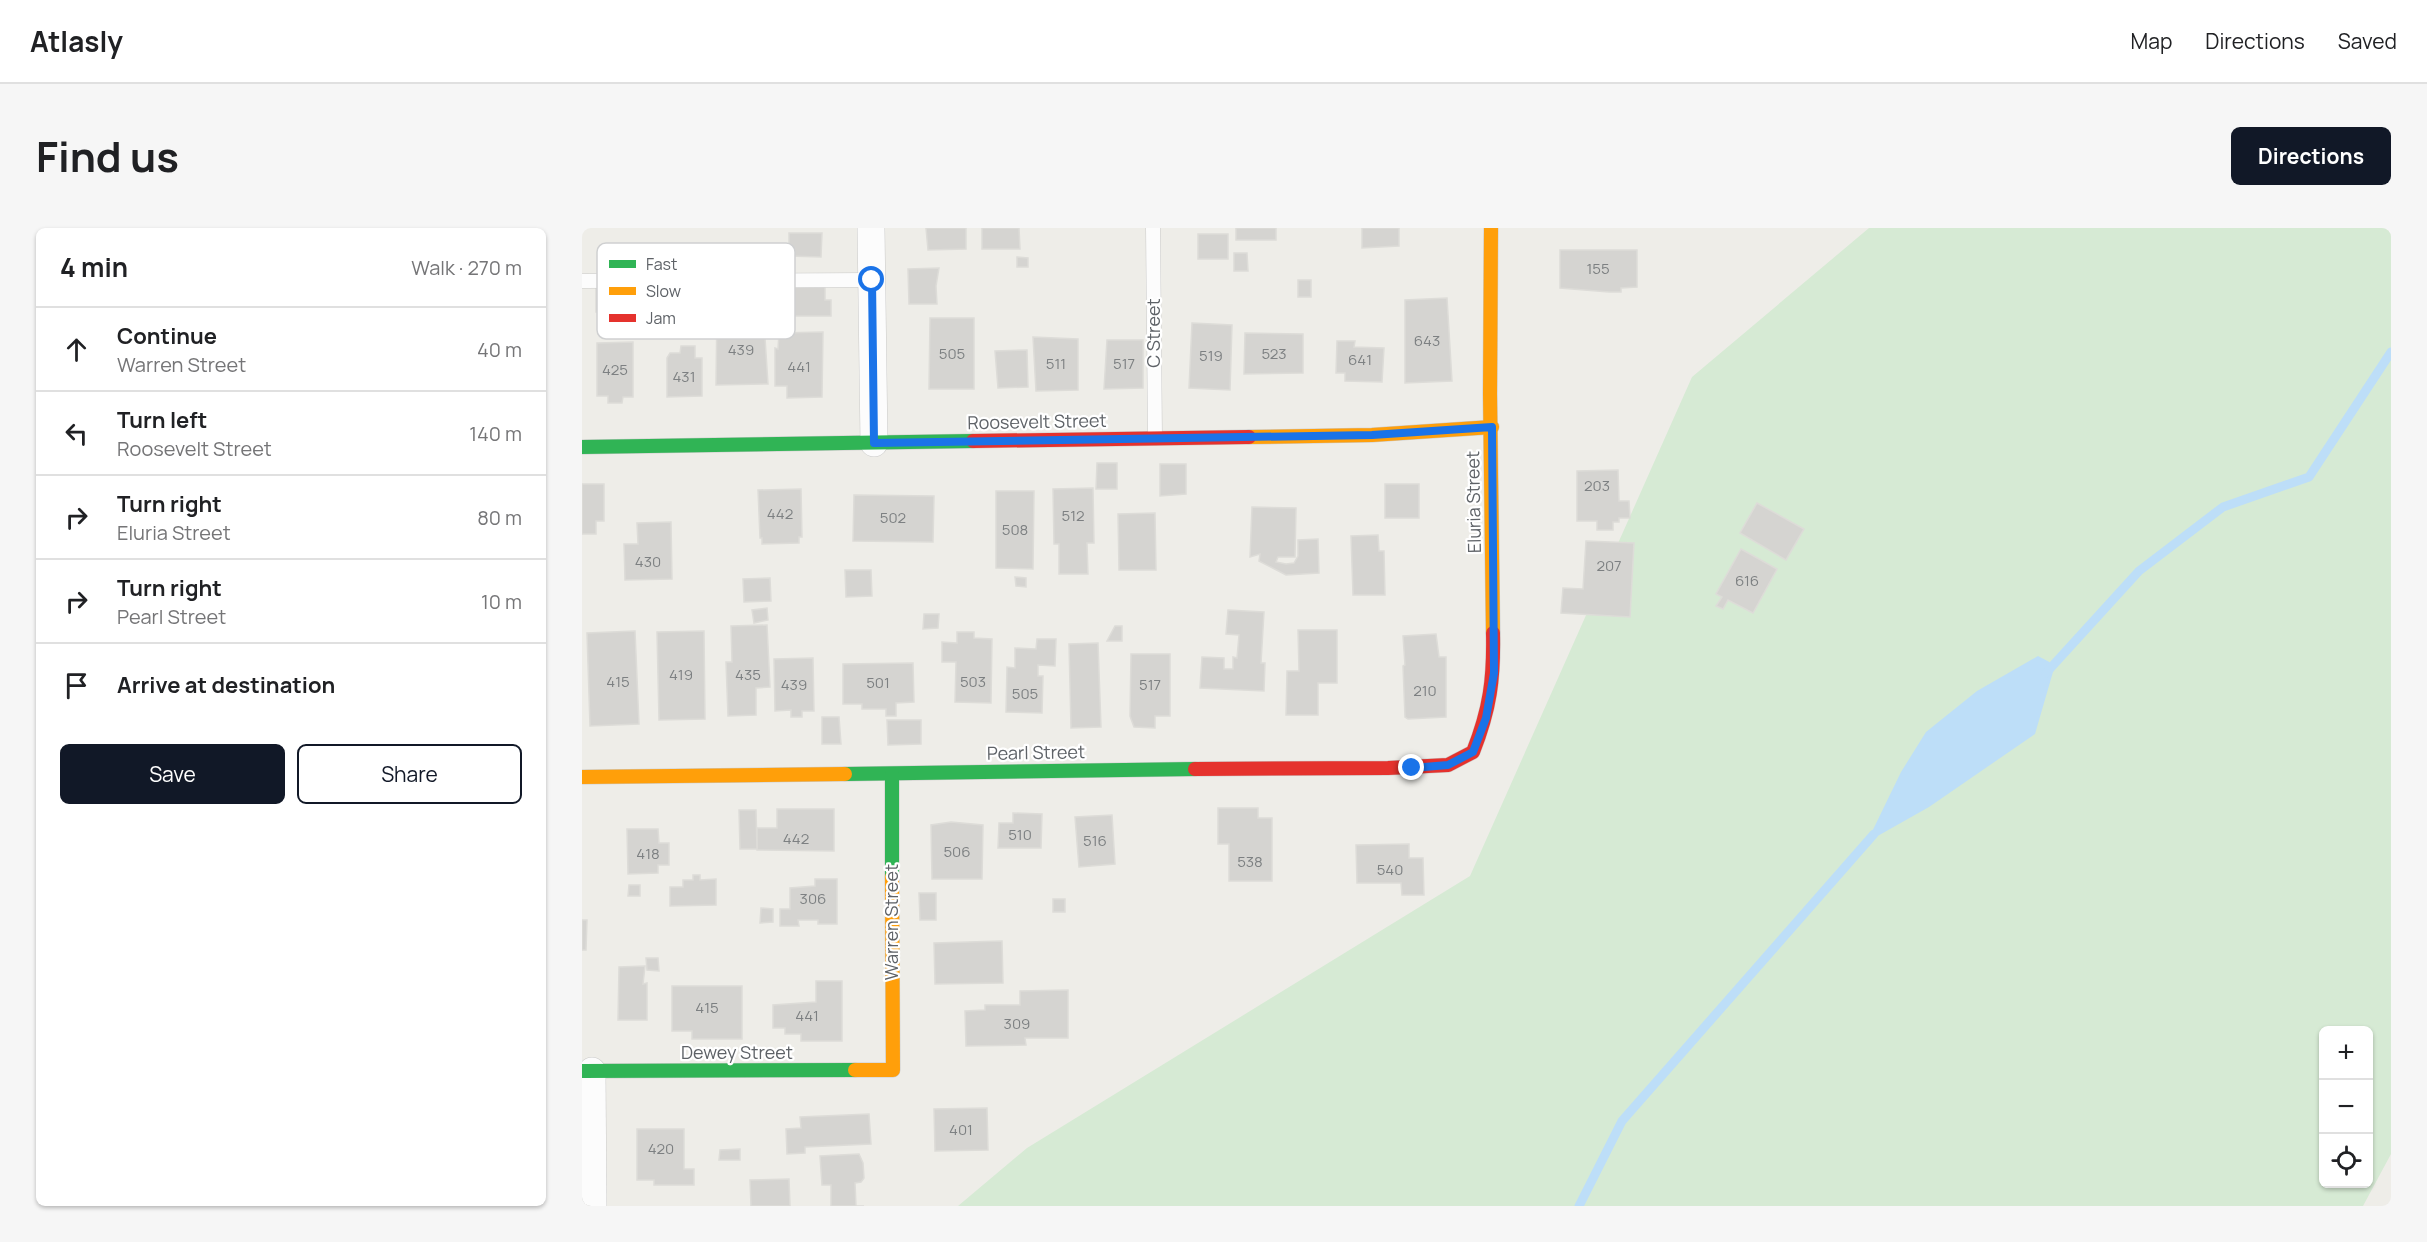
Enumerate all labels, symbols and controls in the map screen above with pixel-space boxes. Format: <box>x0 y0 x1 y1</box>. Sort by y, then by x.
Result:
text: Atlasly <box>30 22 123 60</box>
text: Map <box>2131 27 2172 55</box>
text: Directions <box>2205 27 2305 55</box>
text: Saved <box>2338 27 2397 55</box>
text: Find us <box>36 127 179 185</box>
button: Directions <box>2231 127 2391 185</box>
legend <box>597 243 795 339</box>
text: 4 min <box>60 249 128 285</box>
text: Fast <box>646 253 677 275</box>
text: Walk · 270 m <box>411 254 522 281</box>
house number: 155 <box>1586 258 1610 279</box>
route start <box>858 266 884 292</box>
text: Slow <box>646 280 681 302</box>
street label: C Street <box>1141 298 1165 368</box>
text: Jam <box>646 307 676 329</box>
text: Continue <box>117 321 217 351</box>
house number: 643 <box>1414 330 1440 351</box>
icon: ahead <box>60 333 93 366</box>
text: 40 m <box>477 336 522 363</box>
house number: 439 <box>728 339 754 360</box>
house number: 505 <box>939 343 965 364</box>
house number: 523 <box>1261 343 1287 364</box>
house number: 519 <box>1199 345 1223 366</box>
house number: 641 <box>1348 349 1372 370</box>
text: Warren Street <box>117 351 246 378</box>
house number: 511 <box>1046 353 1066 374</box>
house number: 517 <box>1113 353 1135 374</box>
house number: 441 <box>787 356 811 377</box>
house number: 425 <box>602 359 628 380</box>
house number: 431 <box>673 366 696 387</box>
text: Turn left <box>117 405 207 435</box>
street label: Roosevelt Street <box>967 408 1107 434</box>
icon: left <box>60 417 93 450</box>
text: 140 m <box>469 420 522 447</box>
text: Roosevelt Street <box>117 435 272 462</box>
street label: Eluria Street <box>1460 451 1486 553</box>
house number: 203 <box>1584 475 1610 496</box>
text: Turn right <box>117 489 222 519</box>
icon: right <box>60 501 93 534</box>
house number: 442 <box>767 503 793 524</box>
text: 80 m <box>477 504 522 531</box>
house number: 512 <box>1061 505 1085 526</box>
house number: 502 <box>880 507 906 528</box>
text: Eluria Street <box>117 519 231 546</box>
house number: 508 <box>1002 519 1028 540</box>
house number: 430 <box>635 551 661 572</box>
house number: 207 <box>1596 555 1622 576</box>
house number: 616 <box>1735 570 1759 591</box>
text: Turn right <box>117 573 222 603</box>
icon: right <box>60 585 93 618</box>
text: 10 m <box>481 588 522 615</box>
text: Pearl Street <box>117 603 226 630</box>
house number: 419 <box>669 664 693 685</box>
house number: 435 <box>735 664 761 685</box>
icon: arrive <box>60 669 93 702</box>
text: Arrive at destination <box>117 670 335 700</box>
house number: 415 <box>606 671 630 692</box>
house number: 503 <box>960 671 986 692</box>
house number: 501 <box>866 672 890 693</box>
house number: 439 <box>781 674 807 695</box>
house number: 517 <box>1139 674 1161 695</box>
house number: 210 <box>1413 680 1437 701</box>
house number: 505 <box>1012 683 1038 704</box>
street label: Pearl Street <box>987 739 1085 765</box>
button: Save <box>60 744 285 804</box>
button: Share <box>297 744 522 804</box>
route end <box>1398 754 1424 780</box>
house number: 510 <box>1008 824 1032 845</box>
house number: 442 <box>783 828 809 849</box>
house number: 516 <box>1083 830 1107 851</box>
house number: 506 <box>943 841 971 862</box>
house number: 418 <box>636 843 660 864</box>
house number: 538 <box>1237 851 1263 872</box>
house number: 540 <box>1377 859 1403 880</box>
street label: Warren Street <box>879 864 903 980</box>
house number: 306 <box>800 888 826 909</box>
house number: 415 <box>695 997 719 1018</box>
house number: 441 <box>795 1005 819 1026</box>
house number: 309 <box>1004 1013 1030 1034</box>
map controls <box>2319 1026 2373 1188</box>
button: + <box>2319 1026 2373 1080</box>
street label: Dewey Street <box>681 1040 793 1064</box>
button: − <box>2319 1080 2373 1134</box>
house number: 401 <box>949 1119 973 1140</box>
button: locate <box>2319 1134 2373 1188</box>
house number: 420 <box>648 1138 674 1159</box>

